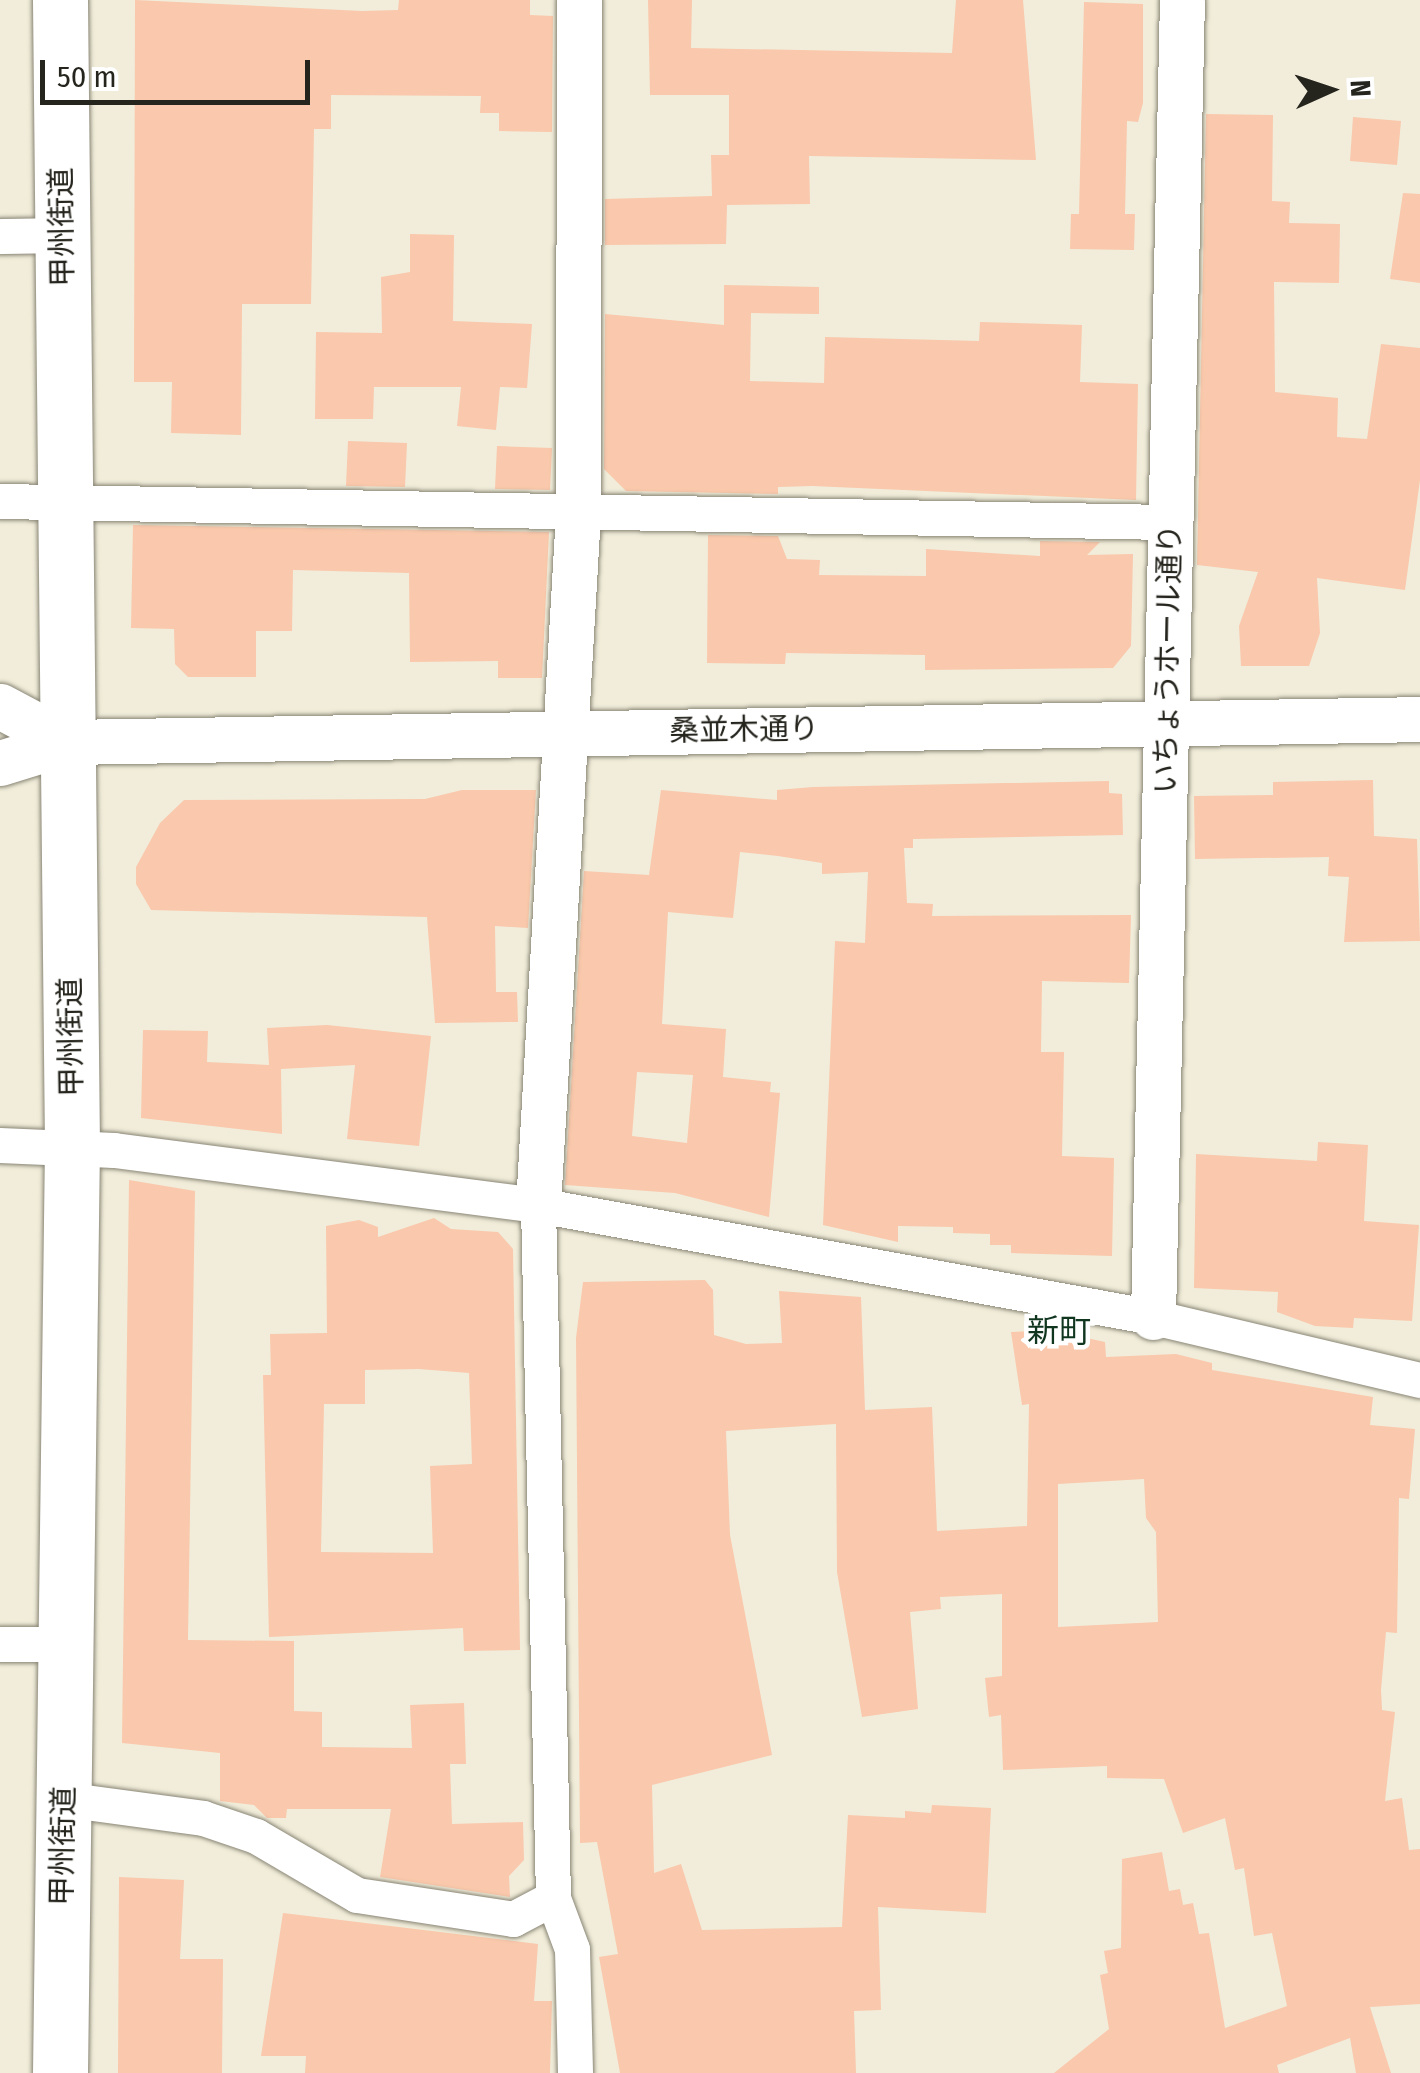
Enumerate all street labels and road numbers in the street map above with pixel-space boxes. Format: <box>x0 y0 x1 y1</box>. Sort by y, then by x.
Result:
street label: 甲州街道 <box>43 167 81 287</box>
street label: いちょうホール通り <box>1148 524 1188 794</box>
street label: 桑並木通り <box>669 711 819 749</box>
street label: 甲州街道 <box>52 977 90 1097</box>
street label: 甲州街道 <box>44 1786 82 1906</box>

